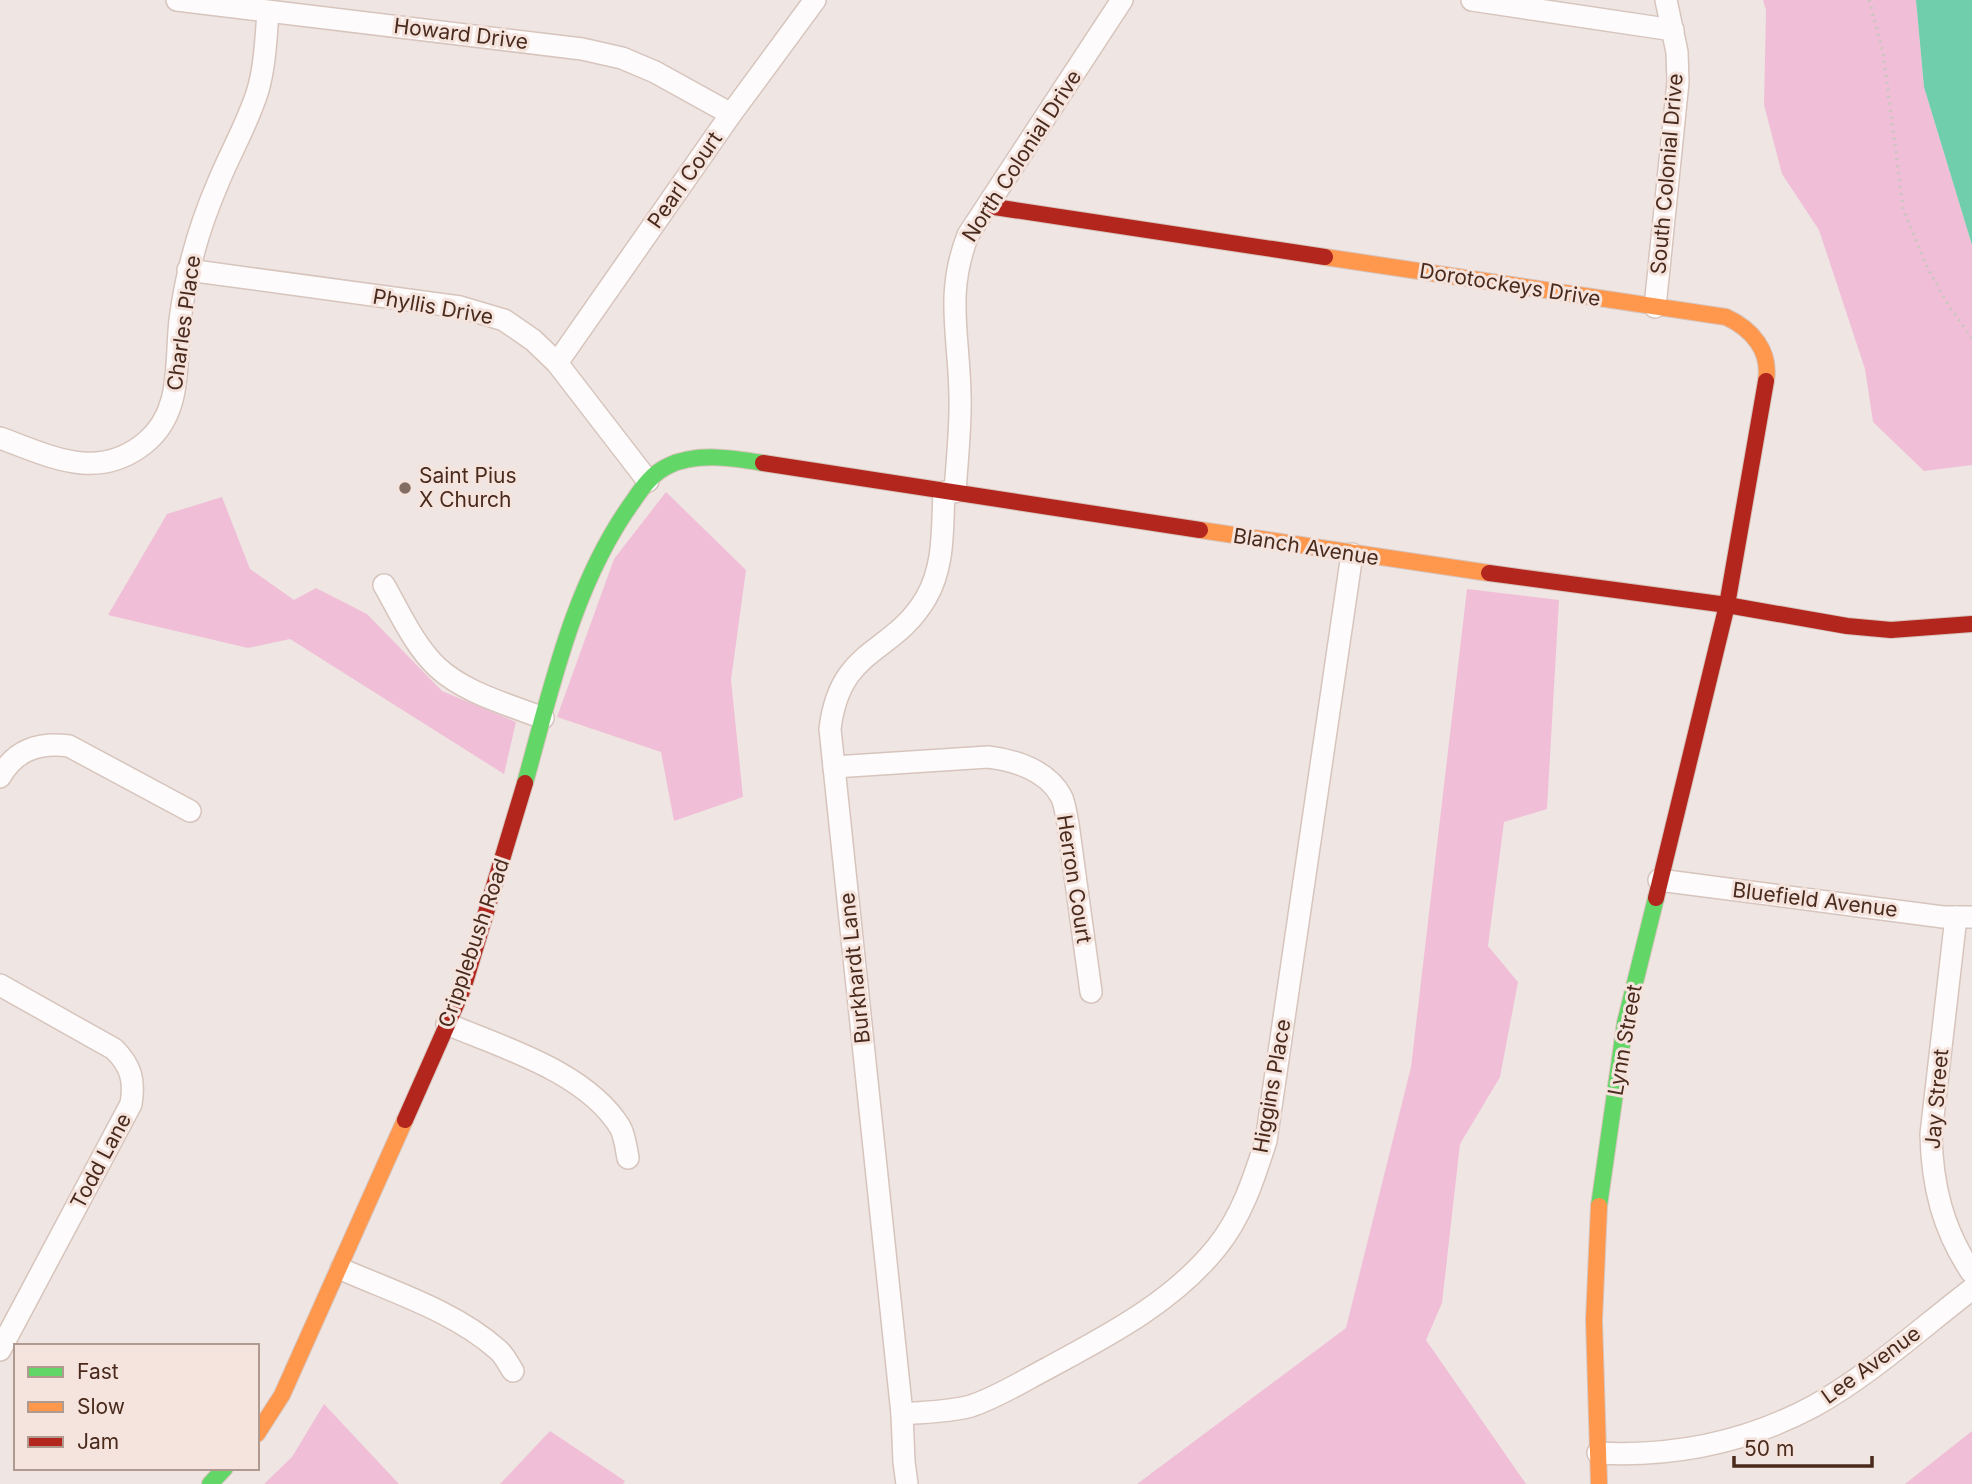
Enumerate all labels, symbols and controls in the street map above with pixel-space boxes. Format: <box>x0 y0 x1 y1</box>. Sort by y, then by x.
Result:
street label: Howard Drive <box>392 13 530 54</box>
street label: North Colonial Drive <box>957 65 1086 246</box>
street label: South Colonial Drive <box>1645 72 1688 276</box>
street label: Pearl Court <box>642 126 727 233</box>
street label: Charles Place <box>162 254 205 392</box>
street label: Dorotockeys Drive <box>1418 258 1602 311</box>
street label: Phyllis Drive <box>371 284 495 329</box>
place label: Saint Pius X Church <box>419 463 517 512</box>
marker: Saint Pius X Church <box>397 480 413 496</box>
street label: Blanch Avenue <box>1231 523 1381 570</box>
street label: Herron Court <box>1052 813 1097 945</box>
street label: Cripplebush Road <box>433 855 514 1031</box>
street label: Bluefield Avenue <box>1731 877 1899 922</box>
street label: Burkhardt Lane <box>834 891 875 1045</box>
street label: Lynn Street <box>1602 982 1647 1097</box>
street label: Higgins Place <box>1247 1017 1296 1155</box>
street label: Jay Street <box>1920 1048 1953 1150</box>
street label: Todd Lane <box>65 1109 136 1213</box>
street label: Lee Avenue <box>1816 1320 1925 1409</box>
legend <box>14 1344 259 1470</box>
text: Fast <box>77 1359 119 1384</box>
text: Slow <box>77 1394 125 1419</box>
scale bar <box>1734 1424 1872 1468</box>
text: Jam <box>77 1429 119 1454</box>
text: 50 m <box>1744 1436 1794 1461</box>

